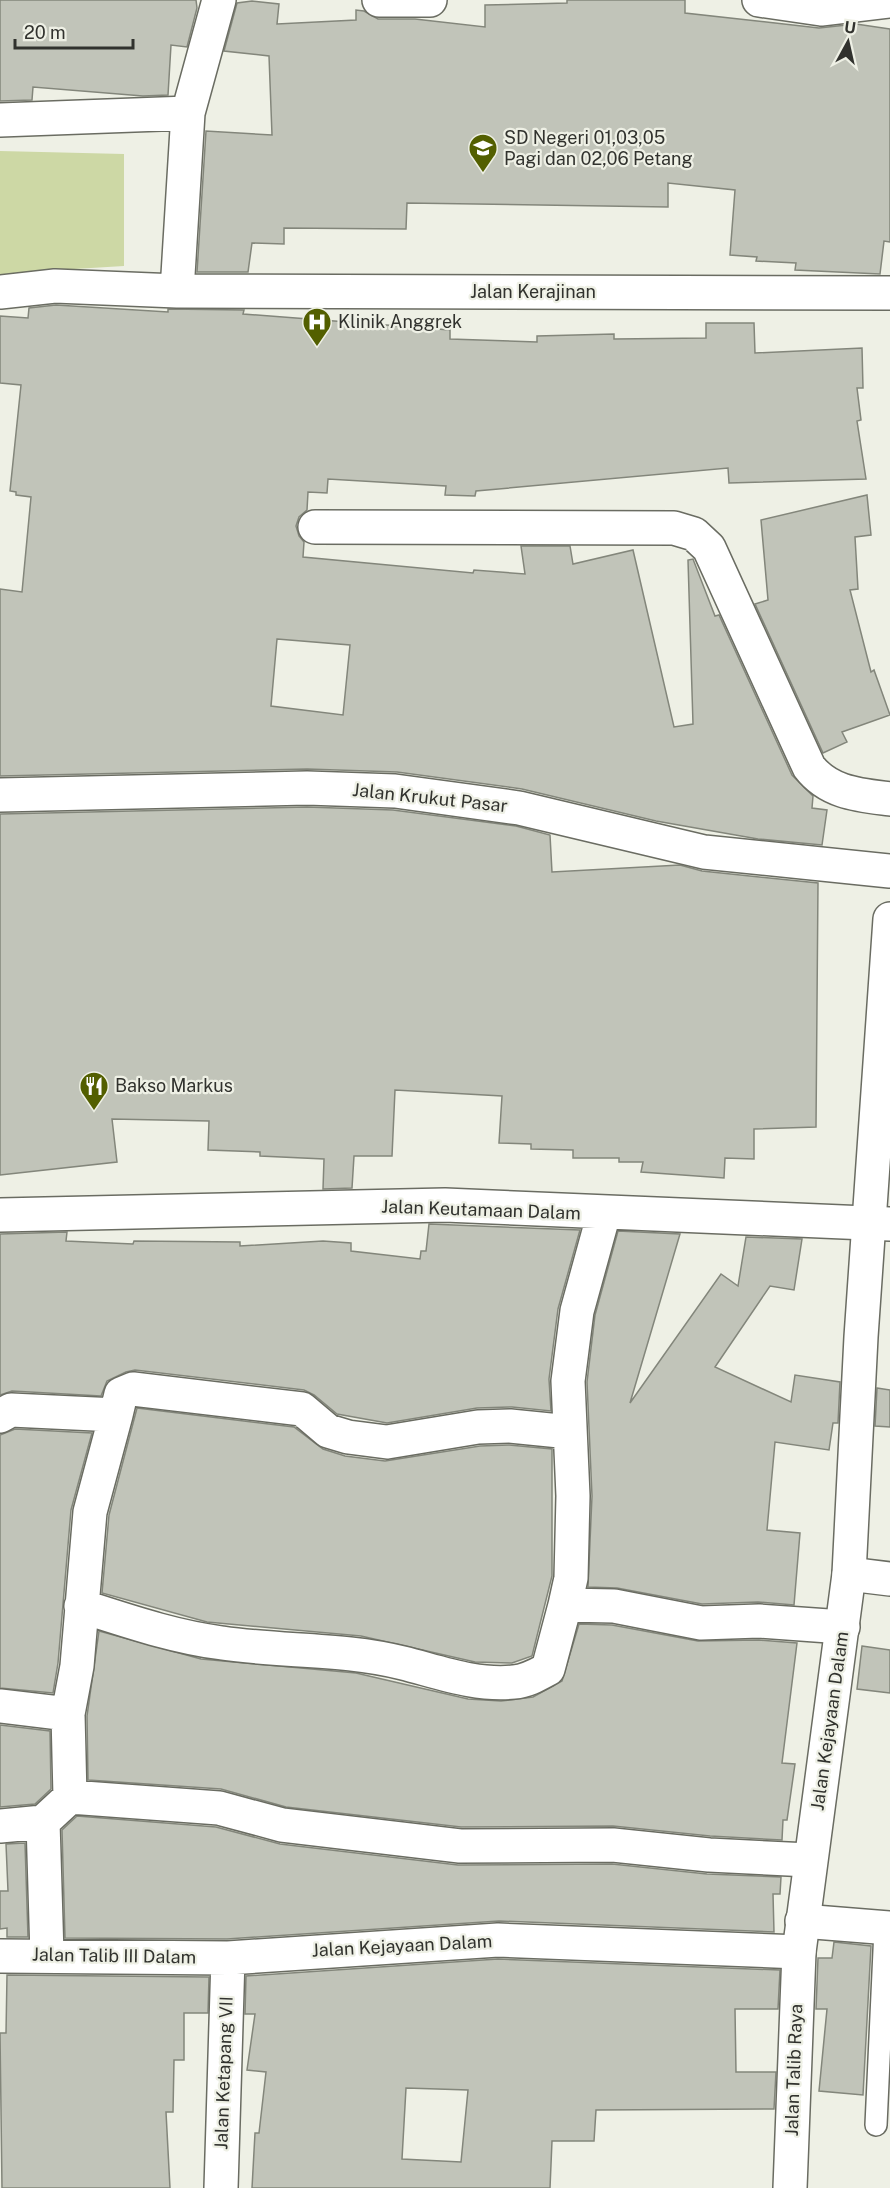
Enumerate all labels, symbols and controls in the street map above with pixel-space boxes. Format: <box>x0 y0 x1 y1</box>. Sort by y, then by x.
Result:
scale bar <box>15 12 134 50</box>
north arrow <box>818 12 878 72</box>
text: U <box>843 17 857 38</box>
text: 20 m <box>24 22 66 43</box>
place label: SD Negeri 01,03,05 Pagi dan 02,06 Petang <box>504 127 693 169</box>
school or university icon: SD Negeri 01,03,05 Pagi dan 02,06 Petang <box>467 132 499 174</box>
street label: Jalan Kerajinan <box>470 281 596 302</box>
hospital icon: Klinik Anggrek <box>301 306 333 348</box>
place label: Klinik Anggrek <box>338 311 462 332</box>
street label: Jalan Krukut Pasar <box>351 779 509 816</box>
restaurant icon: Bakso Markus <box>78 1070 110 1112</box>
place label: Bakso Markus <box>115 1075 233 1096</box>
street label: Jalan Keutamaan Dalam <box>381 1196 581 1223</box>
street label: Jalan Kejayaan Dalam <box>807 1630 852 1812</box>
street label: Jalan Kejayaan Dalam <box>311 1930 493 1961</box>
street label: Jalan Talib III Dalam <box>32 1944 196 1967</box>
street label: Jalan Ketapang VII <box>210 1996 237 2150</box>
street label: Jalan Talib Raya <box>781 2003 806 2137</box>

